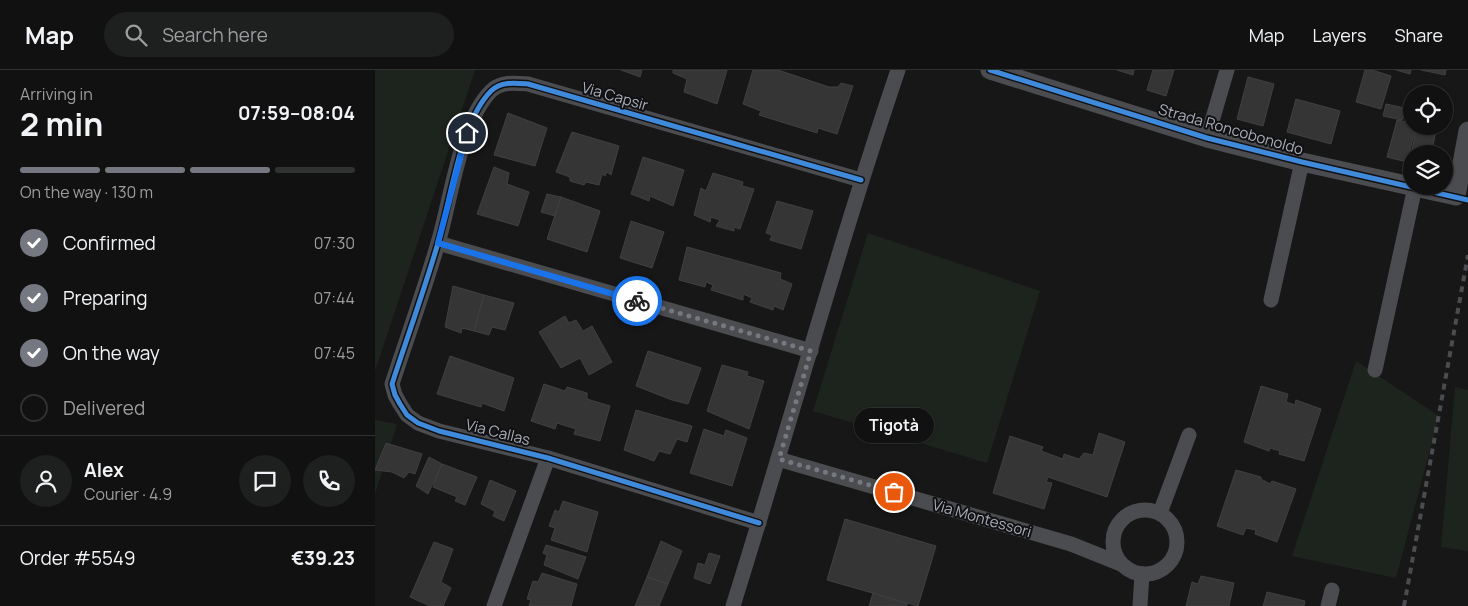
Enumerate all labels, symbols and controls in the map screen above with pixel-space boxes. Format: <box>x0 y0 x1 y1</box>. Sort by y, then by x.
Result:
search box <box>104 12 454 57</box>
text: Map <box>25 18 74 51</box>
icon: search <box>122 21 150 49</box>
text: Search here <box>162 22 268 48</box>
text: Map <box>1249 23 1284 47</box>
text: Layers <box>1312 23 1366 47</box>
text: Share <box>1394 23 1443 47</box>
street label: Via Capsir <box>579 77 651 116</box>
text: Arriving in <box>20 83 93 105</box>
map controls <box>1403 85 1453 195</box>
button: locate <box>1403 85 1453 135</box>
street label: Strada Roncobonoldo <box>1156 98 1306 160</box>
text: 07:59–08:04 <box>238 100 355 126</box>
text: 2 min <box>20 102 103 146</box>
pin <box>446 112 488 154</box>
icon: home <box>453 119 481 147</box>
button: layers <box>1403 145 1453 195</box>
text: On the way · 130 m <box>20 181 153 203</box>
icon: check <box>20 229 48 257</box>
text: Confirmed <box>63 230 156 256</box>
text: 07:30 <box>314 232 355 254</box>
courier <box>612 276 662 326</box>
icon: check <box>20 284 48 312</box>
text: Preparing <box>63 285 148 311</box>
text: 07:44 <box>313 287 355 309</box>
icon: bike <box>623 287 651 315</box>
icon: check <box>20 339 48 367</box>
text: On the way <box>63 340 160 366</box>
text: 07:45 <box>314 342 355 364</box>
text: Delivered <box>63 395 145 421</box>
callout: Tigotà <box>854 407 934 442</box>
street label: Via Callas <box>464 414 533 450</box>
text: Tigotà <box>869 414 919 436</box>
button: person <box>20 455 72 507</box>
button: chat <box>239 455 291 507</box>
button: phone <box>303 455 355 507</box>
text: Alex <box>84 457 124 483</box>
pin <box>873 471 915 513</box>
icon: bag <box>880 478 908 506</box>
text: Courier · 4.9 <box>84 483 172 505</box>
street label: Via Montessori <box>930 494 1034 542</box>
text: Order #5549 <box>20 545 136 571</box>
text: €39.23 <box>291 545 355 571</box>

